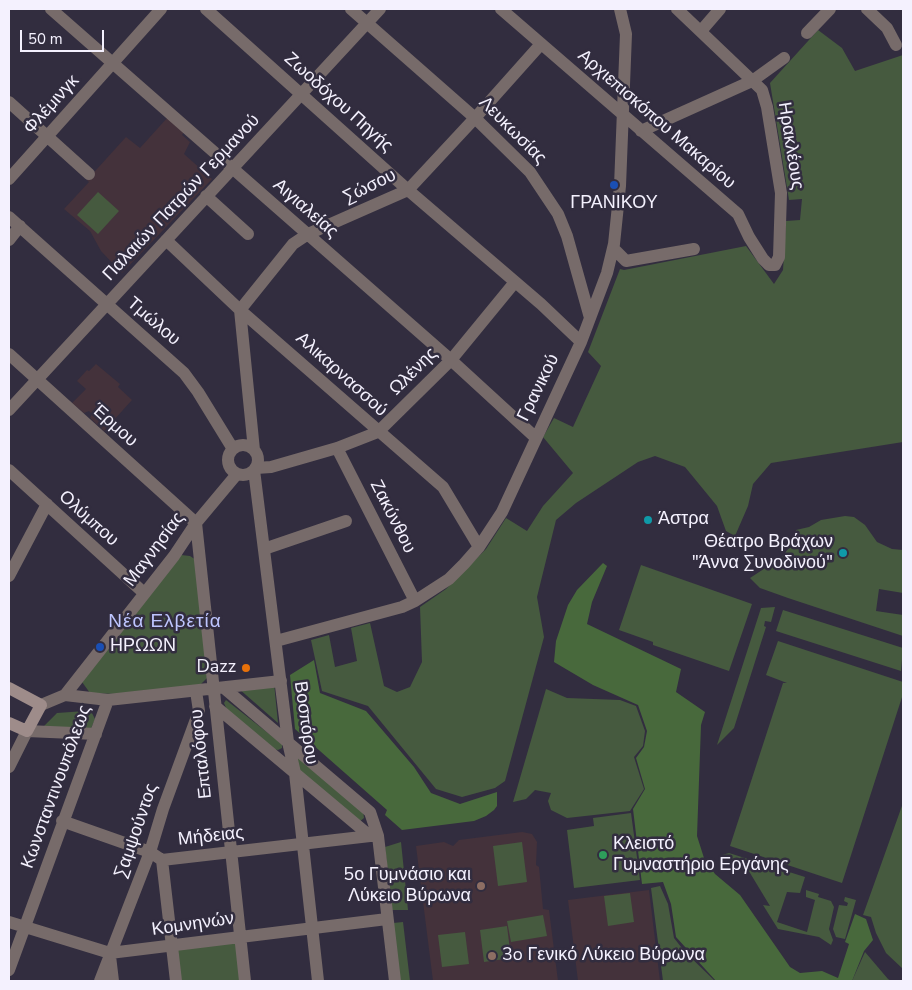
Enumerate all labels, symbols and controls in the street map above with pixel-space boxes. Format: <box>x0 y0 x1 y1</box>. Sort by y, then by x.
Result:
scale bar <box>22 20 106 52</box>
text: 50 m <box>28 29 63 49</box>
street label: Αρχιεπισκόπου Μακαρίου <box>573 46 739 194</box>
street label: Ζωοδόχου Πηγής <box>279 49 397 157</box>
street label: Φλέμινγκ <box>20 71 84 139</box>
street label: Λευκωσίας <box>474 93 550 169</box>
street label: Ηρακλέους <box>772 101 808 191</box>
street label: Παλαιών Πατρών Γερμανού <box>99 110 265 286</box>
street label: Σώσου <box>340 165 400 209</box>
street label: Αιγιαλείας <box>268 175 342 243</box>
marker: ΓΡΑΝΙΚΟΥ <box>608 179 620 191</box>
place label: ΓΡΑΝΙΚΟΥ <box>570 193 658 215</box>
street label: Τμώλου <box>122 293 184 351</box>
street label: Αλικαρνασσού <box>291 328 391 422</box>
street label: Ωλένης <box>386 344 442 400</box>
street label: Γρανικού <box>513 351 565 425</box>
street label: Έρμου <box>87 400 141 452</box>
street label: Ζακύνθου <box>364 477 420 557</box>
street label: Ολύμπου <box>54 487 122 551</box>
street label: Μαγνησίας <box>120 509 190 591</box>
place label: Άστρα <box>658 509 709 531</box>
marker: Άστρα <box>642 514 654 526</box>
place label: Θέατρο Βράχων "Άννα Συνοδινού" <box>692 532 833 574</box>
marker: Θέατρο Βράχων "Άννα Συνοδινού" <box>837 547 849 559</box>
district label: Νέα Ελβετία <box>107 611 223 633</box>
place label: ΗΡΩΩΝ <box>110 636 176 658</box>
marker: ΗΡΩΩΝ <box>94 641 106 653</box>
place label: Dazz <box>196 657 236 679</box>
marker: Dazz <box>240 662 252 674</box>
street label: Βοσπόρου <box>288 680 322 766</box>
street label: Κωνσταντινουπόλεως <box>17 702 97 872</box>
street label: Επταλόφου <box>187 708 217 800</box>
street label: Σαμψούντος <box>111 781 163 881</box>
street label: Μήδειας <box>177 823 245 851</box>
place label: Κλειστό Γυμναστήριο Εργάνης <box>613 834 789 876</box>
marker: Κλειστό Γυμναστήριο Εργάνης <box>597 849 609 861</box>
place label: 5ο Γυμνάσιο και Λύκειο Βύρωνα <box>343 865 471 908</box>
marker: 5ο Γυμνάσιο και Λύκειο Βύρωνα <box>475 880 487 892</box>
street label: Κομνηνών <box>150 909 236 941</box>
place label: 3o Γενικό Λύκειο Βύρωνα <box>502 945 705 967</box>
marker: 3o Γενικό Λύκειο Βύρωνα <box>486 950 498 962</box>

